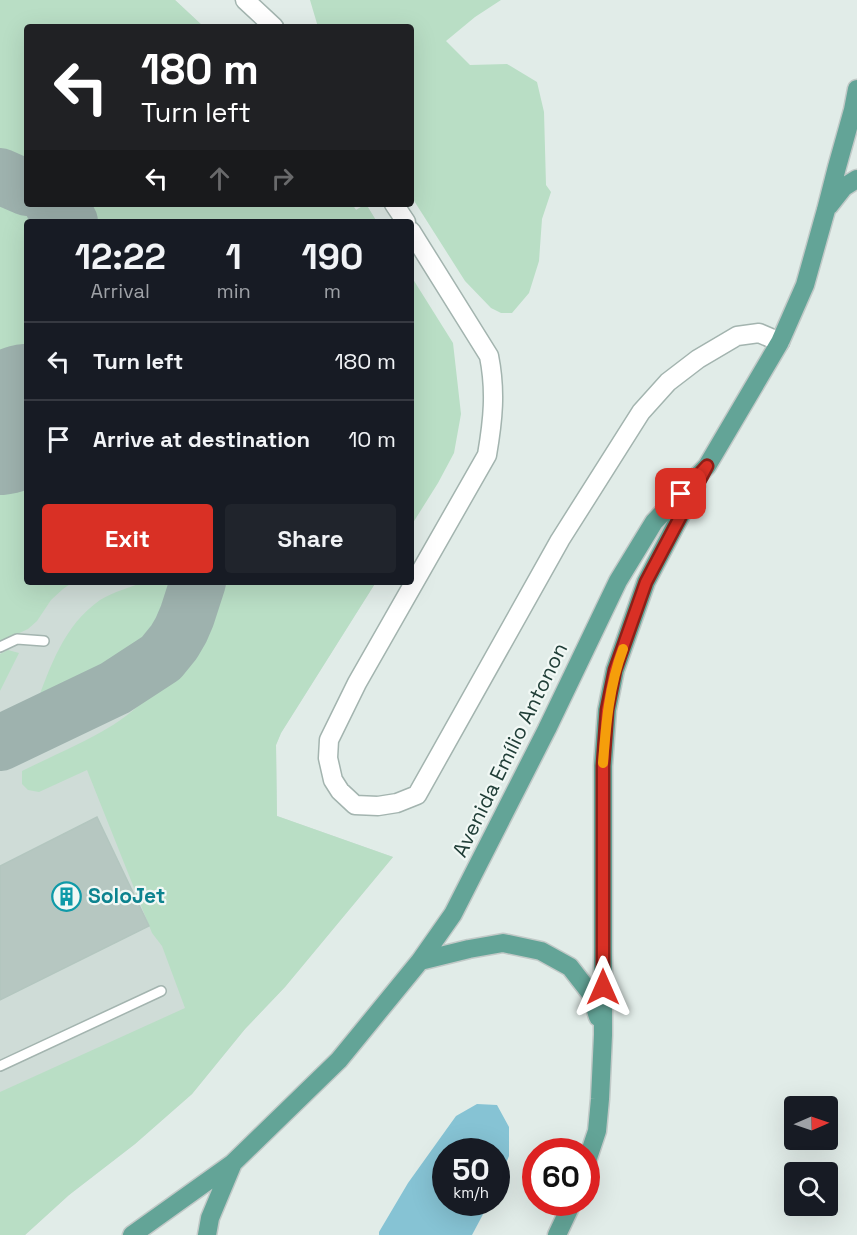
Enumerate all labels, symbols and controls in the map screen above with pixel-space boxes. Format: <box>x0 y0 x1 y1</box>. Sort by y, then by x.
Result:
text: 180 m <box>141 43 259 96</box>
icon: left <box>42 48 120 126</box>
text: Turn left <box>141 95 251 130</box>
icon: left <box>140 162 173 195</box>
icon: ahead <box>203 162 236 195</box>
icon: right <box>266 162 299 195</box>
text: 12:22 <box>75 234 166 280</box>
text: 1 <box>225 234 242 280</box>
text: 190 <box>301 234 363 280</box>
text: Arrival <box>90 278 150 304</box>
text: min <box>216 278 251 304</box>
text: m <box>324 278 341 304</box>
icon: left <box>42 345 75 378</box>
text: Turn left <box>93 347 183 375</box>
text: 180 m <box>334 347 396 375</box>
icon: arrive <box>42 423 75 456</box>
text: Arrive at destination <box>93 425 310 453</box>
text: 10 m <box>348 425 396 453</box>
pin <box>655 468 706 519</box>
icon: arrive <box>664 477 697 510</box>
button: Exit <box>42 504 213 573</box>
button: Share <box>225 504 396 573</box>
street label: Avenida Emílio Antonon <box>446 638 573 861</box>
building icon: SoloJet <box>51 880 83 912</box>
place label: SoloJet <box>88 882 165 909</box>
position arrow <box>571 955 635 1019</box>
north arrow <box>784 1096 838 1150</box>
map controls <box>784 1096 838 1216</box>
speed limit sign: 60 <box>522 1138 600 1216</box>
text: 50 <box>452 1150 490 1189</box>
button: search <box>784 1162 838 1216</box>
text: km/h <box>453 1183 489 1202</box>

